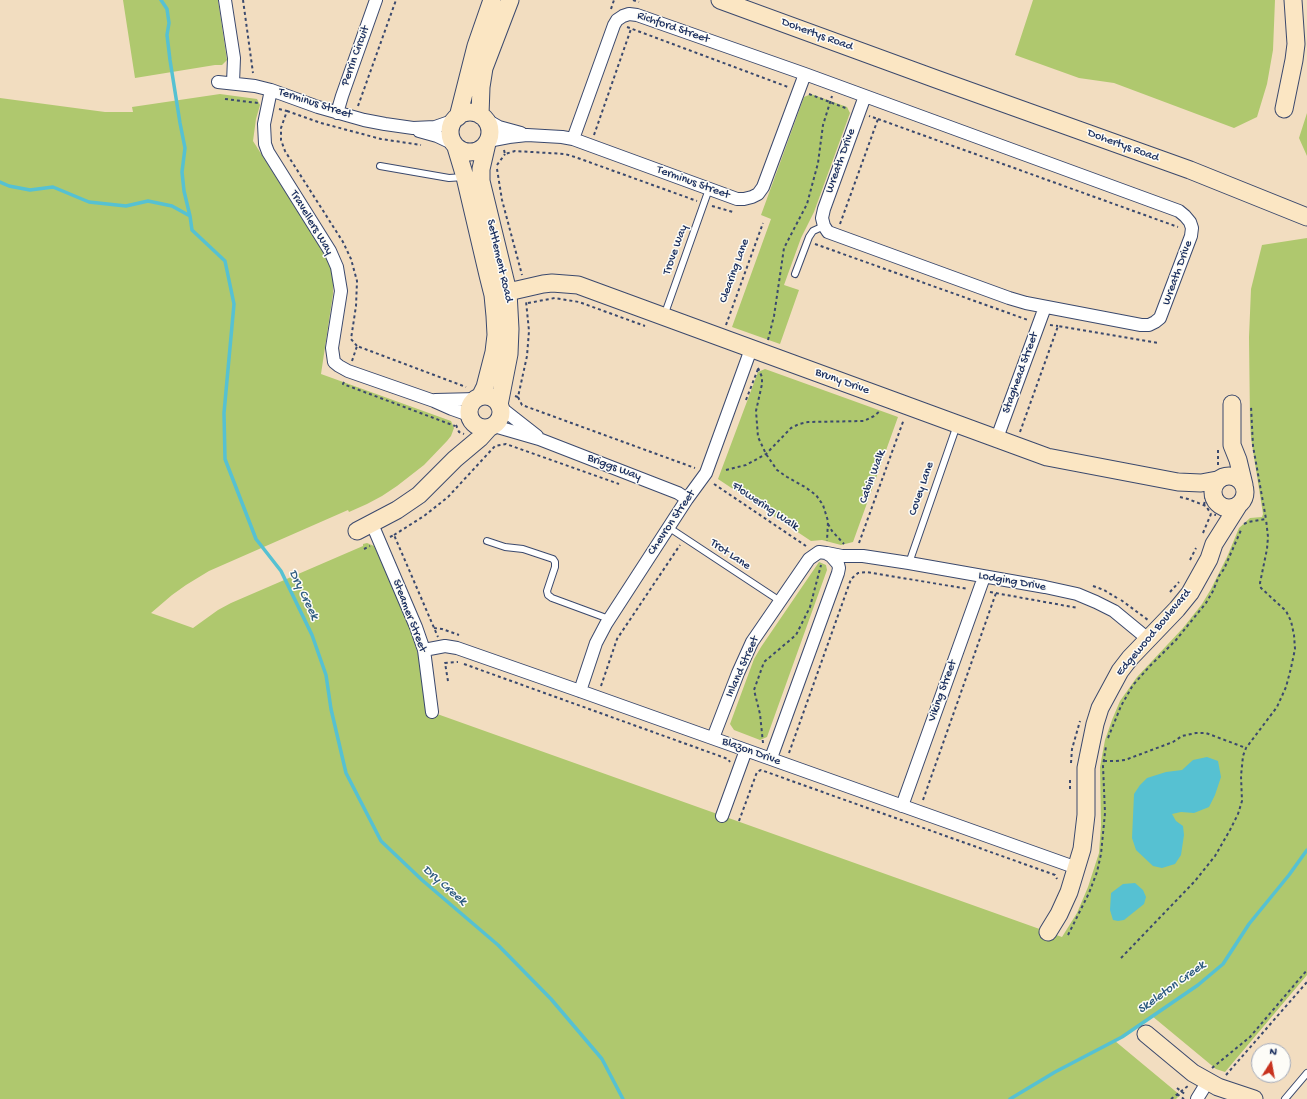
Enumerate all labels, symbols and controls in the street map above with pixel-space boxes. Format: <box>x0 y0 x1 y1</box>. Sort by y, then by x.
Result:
street label: Richford Street <box>635 9 711 47</box>
street label: Dohertys Road <box>779 15 855 55</box>
street label: Perrin Circuit <box>338 24 374 88</box>
street label: Terminus Street <box>276 85 354 123</box>
street label: Dohertys Road <box>1085 126 1161 166</box>
street label: Wreath Drive <box>823 127 859 195</box>
street label: Terminus Street <box>654 163 732 203</box>
street label: Travellers Way <box>286 188 336 258</box>
street label: Settlement Road <box>482 218 516 304</box>
street label: Trove Way <box>660 223 692 277</box>
street label: Clearing Lane <box>717 237 753 305</box>
street label: Wreath Drive <box>1160 239 1196 307</box>
street label: Staghead Street <box>1000 331 1042 415</box>
street label: Bruny Drive <box>813 366 871 398</box>
street label: Cabin Walk <box>857 448 889 506</box>
street label: Briggs Way <box>585 451 643 485</box>
street label: Covey Lane <box>906 460 938 518</box>
street label: Flowering Walk <box>729 479 801 535</box>
street label: Chevron Street <box>645 488 699 558</box>
street label: Trot Lane <box>707 536 753 574</box>
water label: Dry Creek <box>284 568 322 622</box>
street label: Lodging Drive <box>977 569 1047 595</box>
street label: Steamer Street <box>388 577 430 655</box>
street label: Edgewood Boulevard <box>1113 587 1195 679</box>
street label: Inland Street <box>723 634 763 700</box>
street label: Viking Street <box>925 658 961 724</box>
street label: Blazon Drive <box>720 735 782 769</box>
water label: Dry Creek <box>419 863 469 909</box>
water label: Skeleton Creek <box>1135 958 1209 1018</box>
north arrow <box>1251 1043 1291 1083</box>
text: N <box>1268 1046 1278 1059</box>

